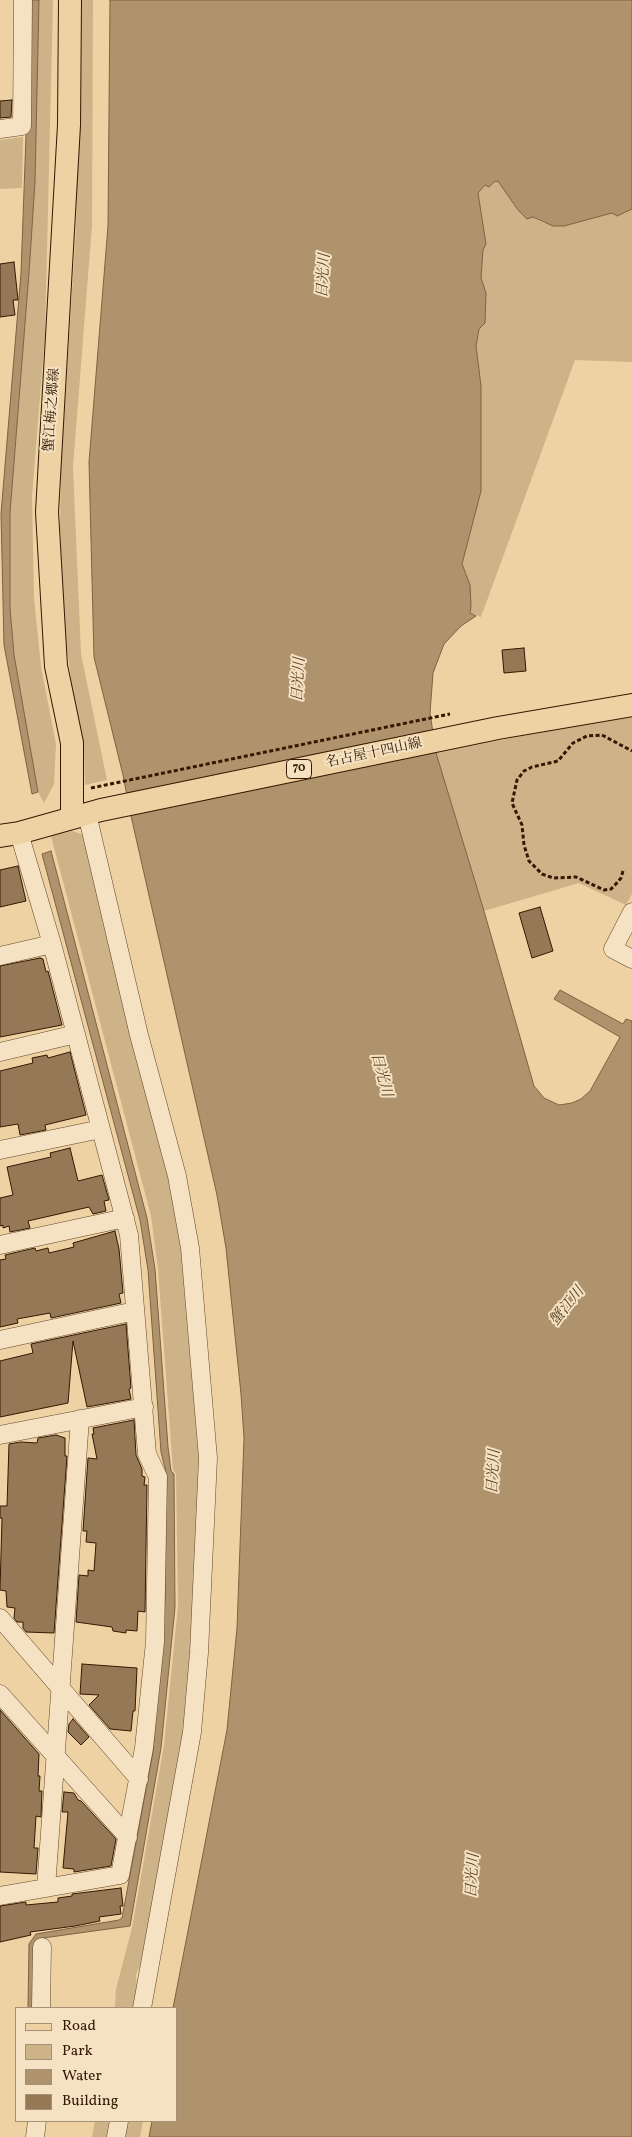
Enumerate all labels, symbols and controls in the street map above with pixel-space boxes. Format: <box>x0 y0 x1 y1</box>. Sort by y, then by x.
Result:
water label: 日光川 <box>315 253 335 299</box>
street label: 蟹江梅之郷線 <box>42 368 64 452</box>
water label: 日光川 <box>290 657 310 703</box>
street label: 名古屋十四山線 <box>324 736 424 772</box>
road number: 70 <box>286 760 312 779</box>
water label: 日光川 <box>365 1051 395 1099</box>
water label: 蟹江川 <box>547 1284 589 1330</box>
water label: 日光川 <box>485 1449 505 1495</box>
water label: 日光川 <box>464 1853 484 1899</box>
legend <box>15 2007 178 2122</box>
text: Road <box>62 2016 96 2037</box>
text: Park <box>62 2041 93 2062</box>
text: Water <box>62 2066 102 2087</box>
text: Building <box>62 2091 118 2112</box>

